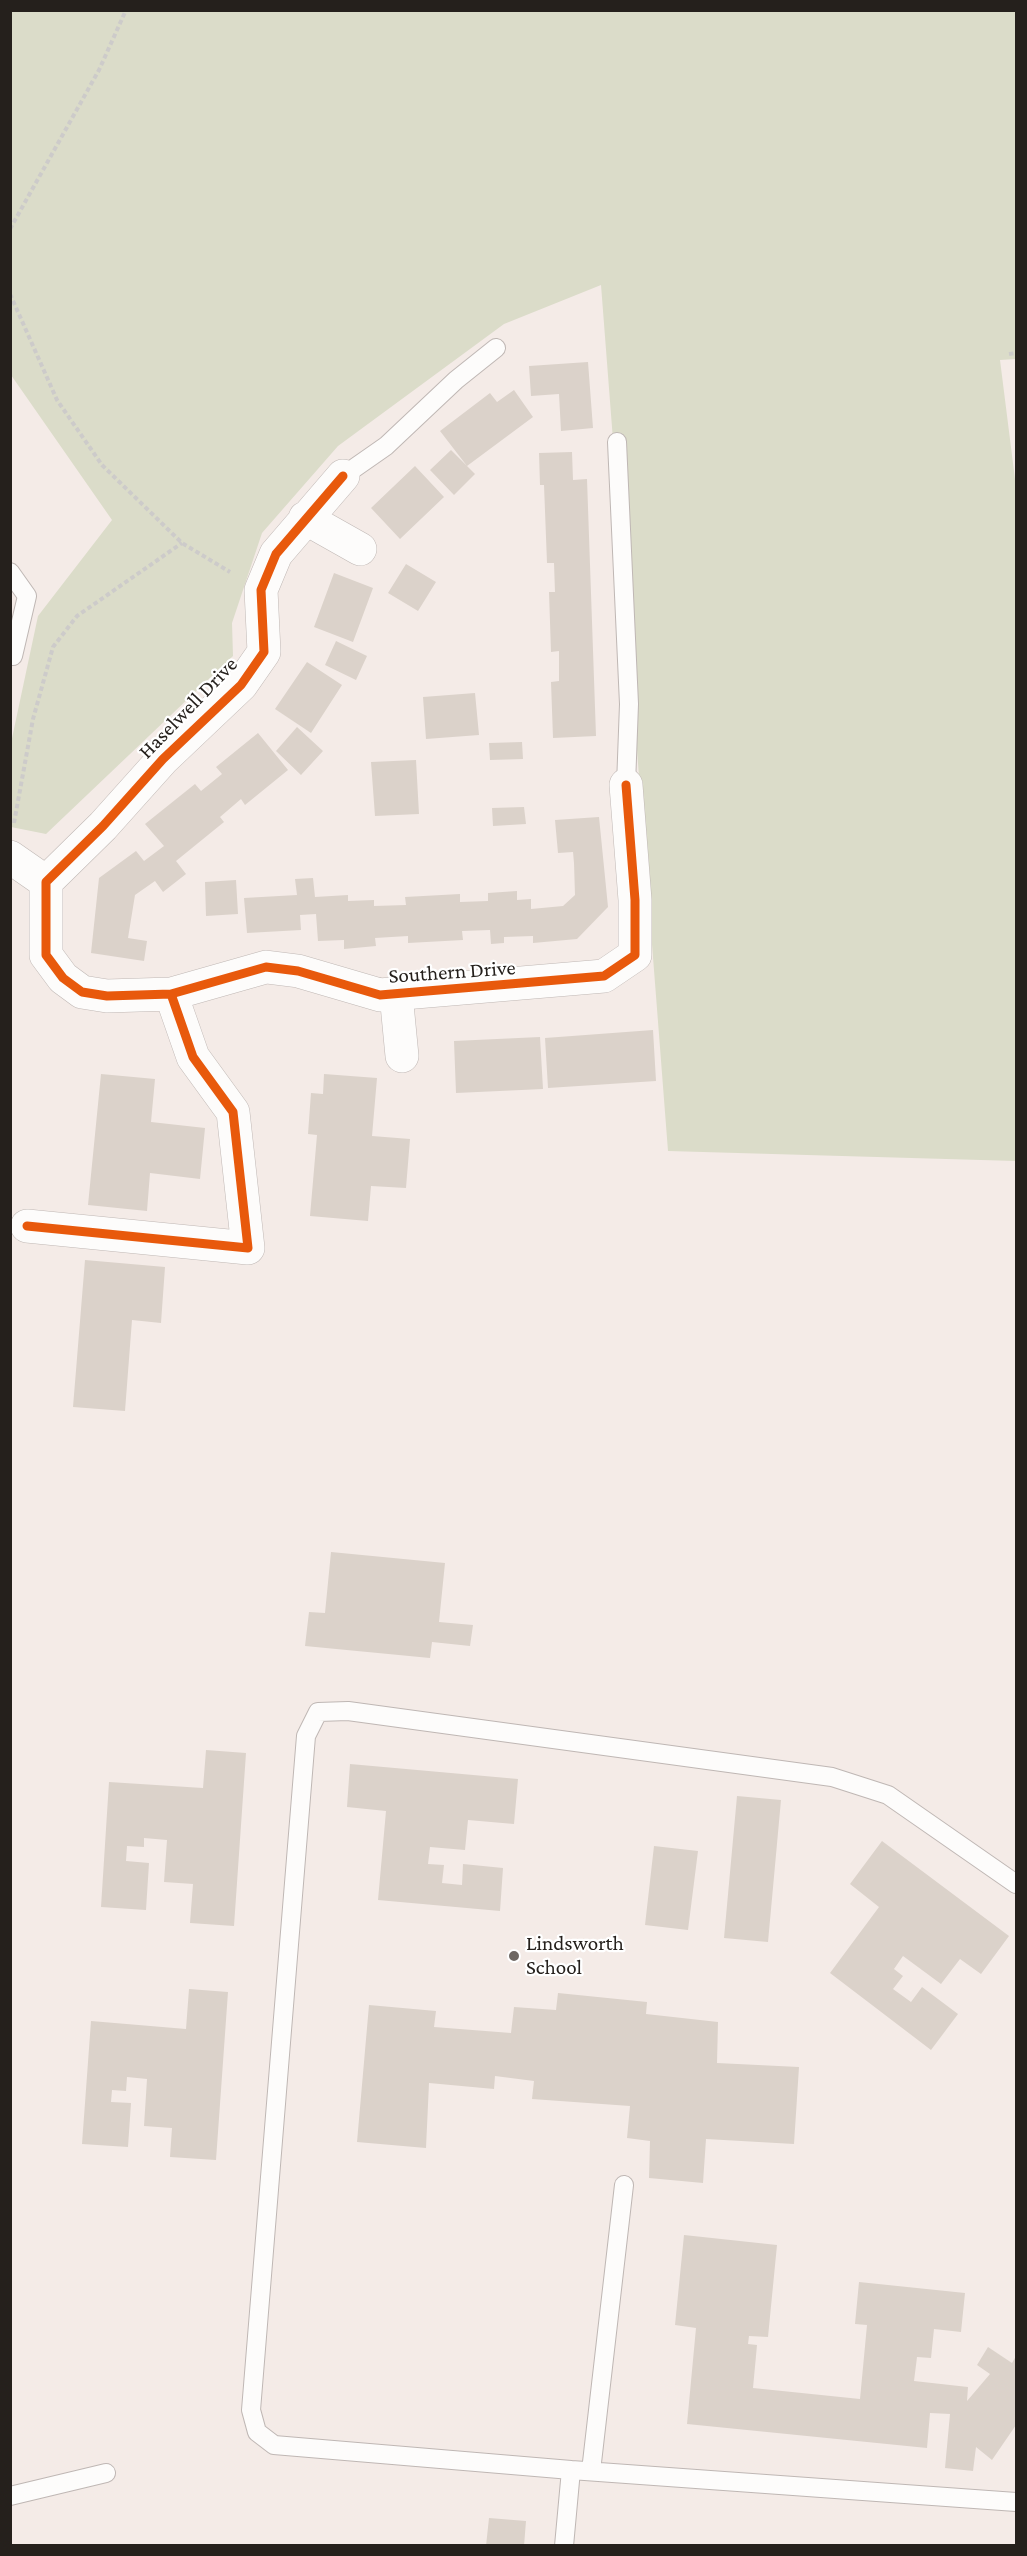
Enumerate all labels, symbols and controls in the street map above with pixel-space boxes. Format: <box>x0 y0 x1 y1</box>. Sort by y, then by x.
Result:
street label: Haselwell Drive <box>133 652 243 764</box>
street label: Southern Drive <box>388 955 516 989</box>
place label: Lindsworth School <box>526 1931 624 1981</box>
marker: Lindsworth School <box>507 1949 521 1963</box>

